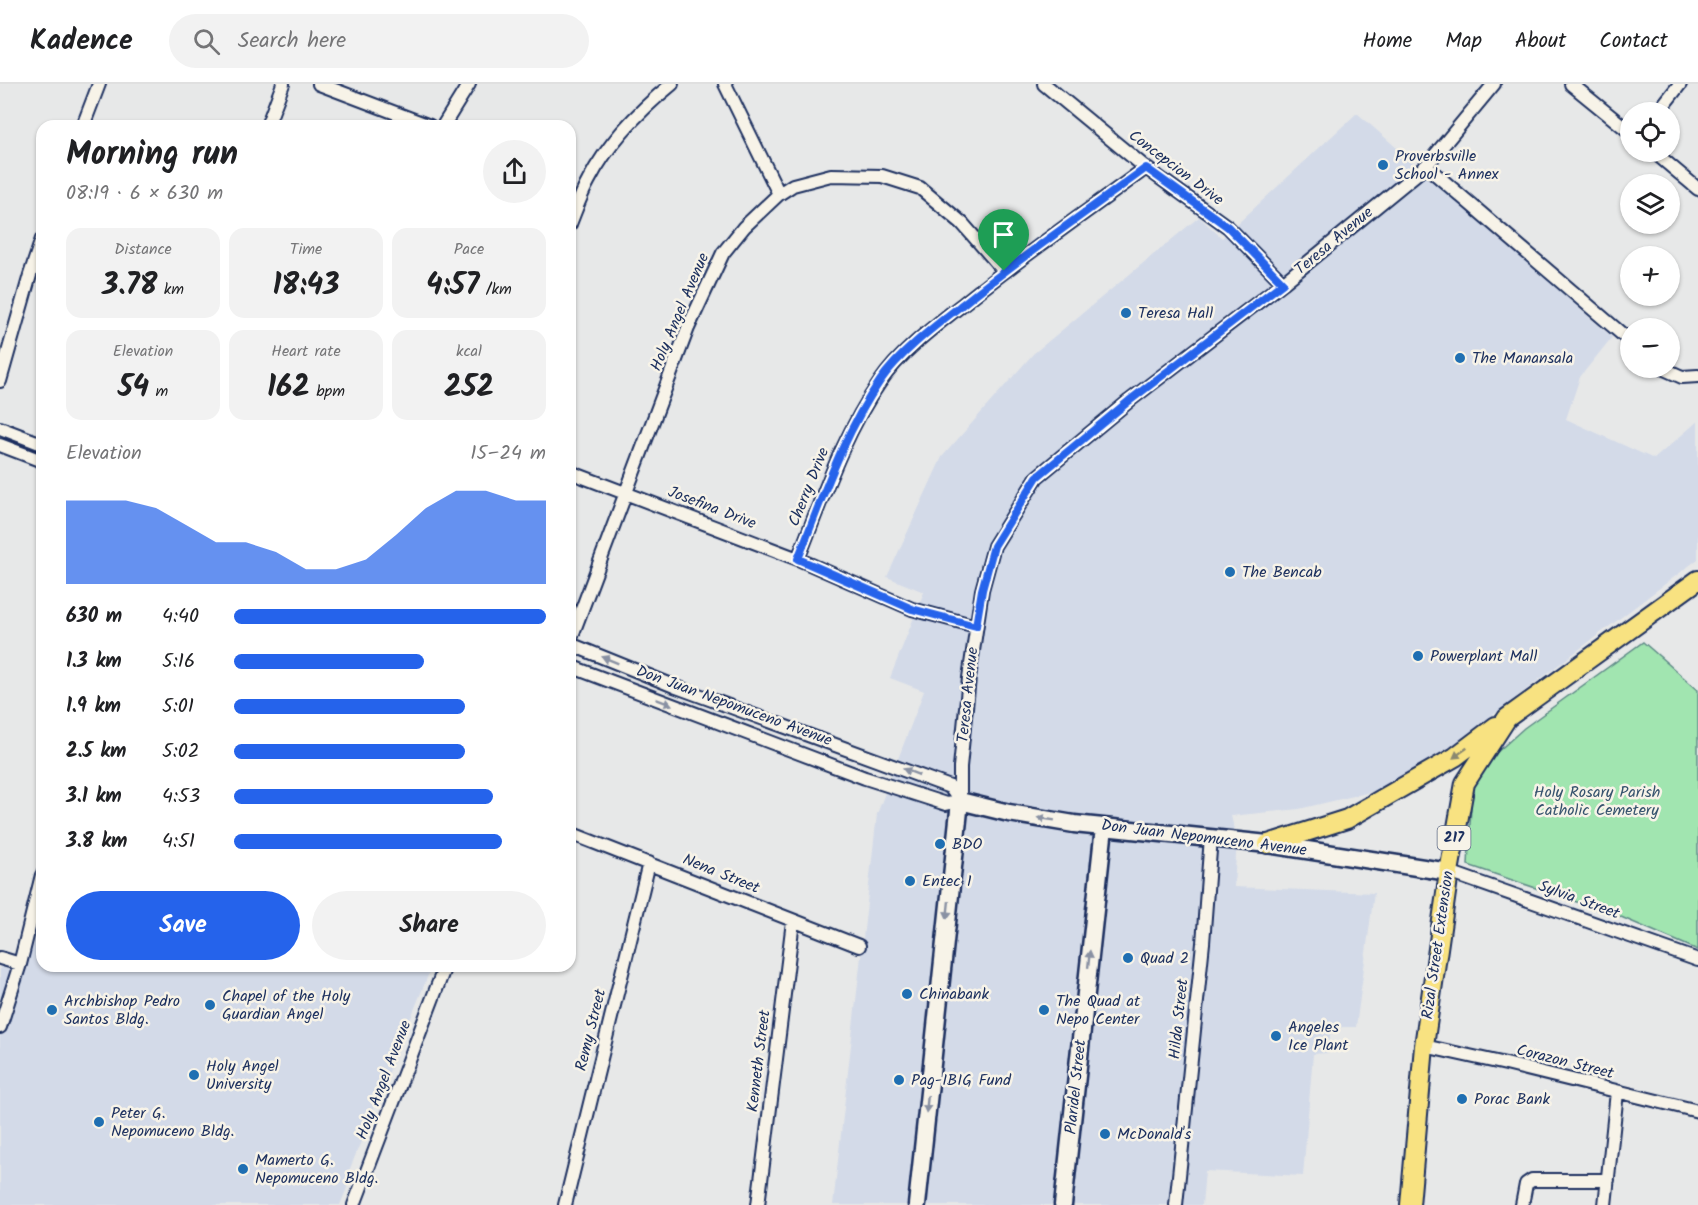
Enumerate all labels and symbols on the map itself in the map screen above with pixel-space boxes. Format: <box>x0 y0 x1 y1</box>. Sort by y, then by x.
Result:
street label: Concepcion Drive <box>1123 124 1229 212</box>
place label: Proverbsville School - Annex <box>1395 144 1500 187</box>
marker: Proverbsville School - Annex <box>1376 158 1390 172</box>
street label: Teresa Avenue <box>1289 201 1379 281</box>
pin <box>978 209 1029 271</box>
street label: Holy Angel Avenue <box>644 249 716 375</box>
place label: Teresa Hall <box>1138 301 1213 326</box>
marker: Teresa Hall <box>1119 306 1133 320</box>
place label: The Manansala <box>1472 346 1573 371</box>
marker: The Manansala <box>1453 351 1467 365</box>
street label: Cherry Drive <box>782 444 836 530</box>
street label: Josefina Drive <box>664 480 760 536</box>
place label: The Bencab <box>1242 560 1322 585</box>
marker: The Bencab <box>1223 565 1237 579</box>
place label: Powerplant Mall <box>1430 644 1537 669</box>
street label: Teresa Avenue <box>951 646 985 744</box>
marker: Powerplant Mall <box>1411 649 1425 663</box>
one-way arrow <box>601 655 619 665</box>
street label: Don Juan Nepomuceno Avenue <box>632 659 836 753</box>
one-way arrow <box>655 697 673 707</box>
one-way arrow <box>1452 747 1468 759</box>
one-way arrow <box>902 767 920 776</box>
park label: Holy Rosary Parish Catholic Cemetery <box>1534 780 1660 823</box>
street label: Don Juan Nepomuceno Avenue <box>1100 813 1308 863</box>
one-way arrow <box>1036 814 1055 823</box>
road number: 217 <box>1438 826 1470 850</box>
place label: BDO <box>952 832 983 857</box>
marker: BDO <box>933 837 947 851</box>
street label: Nena Street <box>679 847 764 901</box>
place label: Entec 1 <box>922 869 972 894</box>
street label: Rizal Street Extension <box>1415 869 1461 1021</box>
marker: Entec 1 <box>903 874 917 888</box>
street label: Sylvia Street <box>1535 874 1624 927</box>
one-way arrow <box>943 900 953 919</box>
place label: Quad 2 <box>1140 946 1189 971</box>
one-way arrow <box>1085 949 1094 968</box>
marker: Quad 2 <box>1121 951 1135 965</box>
street label: Hilda Street <box>1162 977 1196 1061</box>
place label: Chinabank <box>919 982 989 1007</box>
place label: Chapel of the Holy Guardian Angel <box>222 984 351 1027</box>
street label: Remy Street <box>569 986 613 1074</box>
marker: Chinabank <box>900 987 914 1001</box>
place label: Archbishop Pedro Santos Bldg. <box>64 989 180 1032</box>
place label: The Quad at Nepo Center <box>1056 989 1141 1032</box>
marker: Chapel of the Holy Guardian Angel <box>203 998 217 1012</box>
marker: Archbishop Pedro Santos Bldg. <box>45 1003 59 1017</box>
marker: The Quad at Nepo Center <box>1037 1003 1051 1017</box>
street label: Kenneth Street <box>740 1008 778 1113</box>
place label: Angeles Ice Plant <box>1288 1015 1349 1058</box>
street label: Holy Angel Avenue <box>350 1017 418 1143</box>
marker: Angeles Ice Plant <box>1269 1029 1283 1043</box>
street label: Plaridel Street <box>1059 1037 1093 1136</box>
street label: Corazon Street <box>1514 1038 1617 1086</box>
place label: Holy Angel University <box>206 1054 279 1097</box>
marker: Holy Angel University <box>187 1068 201 1082</box>
place label: Pag-IBIG Fund <box>911 1068 1012 1093</box>
marker: Pag-IBIG Fund <box>892 1073 906 1087</box>
place label: Porac Bank <box>1474 1087 1550 1112</box>
marker: Porac Bank <box>1455 1092 1469 1106</box>
one-way arrow <box>923 1094 932 1113</box>
place label: Peter G. Nepomuceno Bldg. <box>111 1101 234 1144</box>
marker: Peter G. Nepomuceno Bldg. <box>92 1115 106 1129</box>
place label: McDonald's <box>1117 1122 1192 1147</box>
marker: McDonald's <box>1098 1127 1112 1141</box>
place label: Mamerto G. Nepomuceno Bldg. <box>255 1148 378 1191</box>
marker: Mamerto G. Nepomuceno Bldg. <box>236 1162 250 1176</box>

